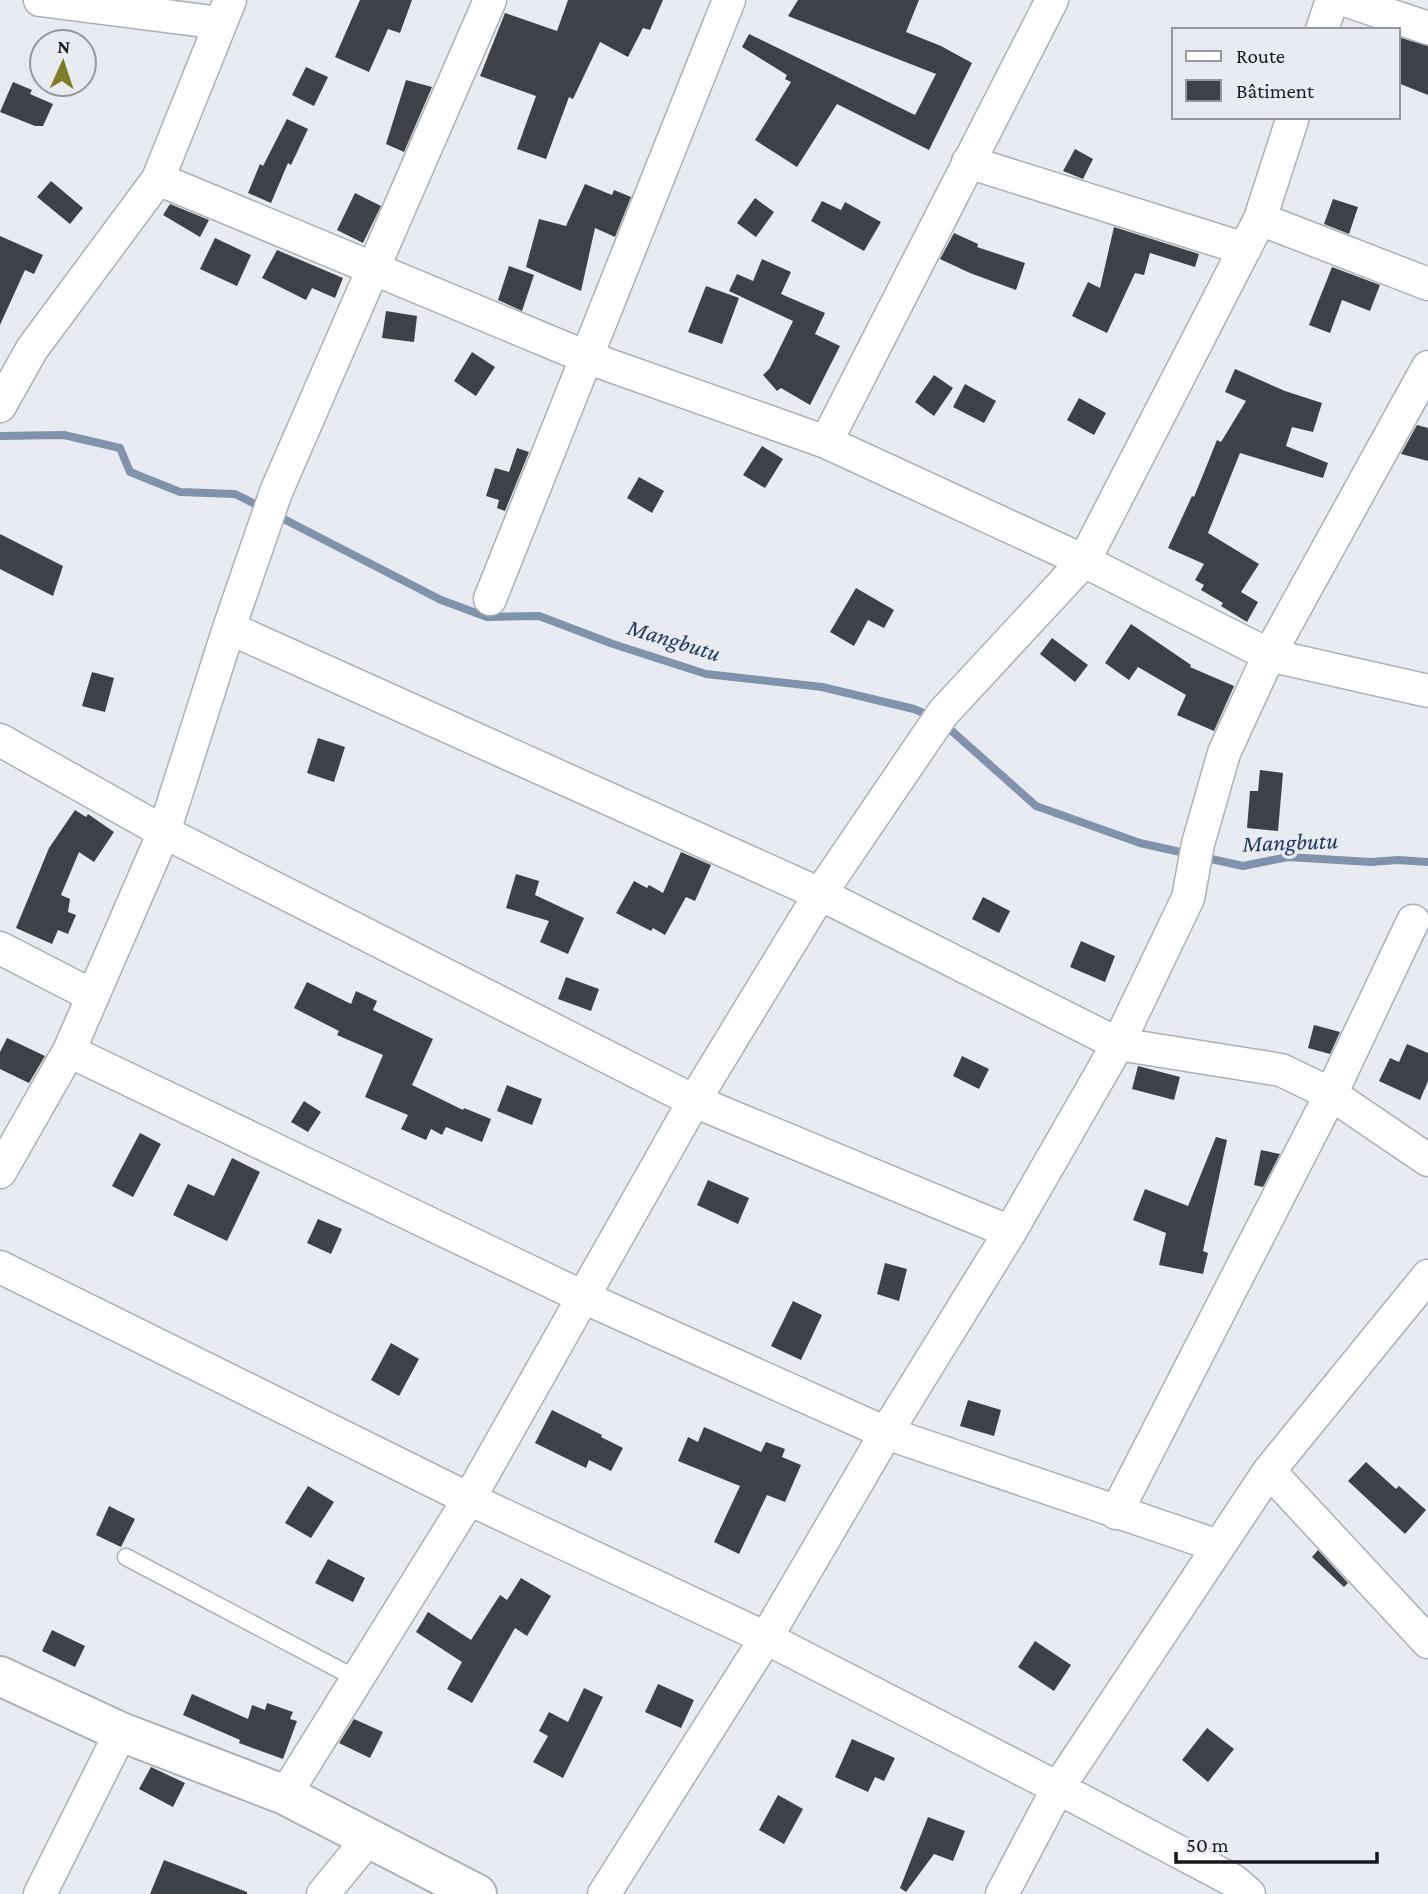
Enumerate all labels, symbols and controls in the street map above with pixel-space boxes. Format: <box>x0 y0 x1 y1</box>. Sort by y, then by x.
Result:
north arrow <box>28 28 98 98</box>
legend <box>1172 28 1400 119</box>
text: N <box>57 36 71 57</box>
text: Route <box>1236 44 1285 68</box>
text: Bâtiment <box>1236 79 1315 103</box>
water label: Mangbutu <box>623 612 724 666</box>
water label: Mangbutu <box>1241 826 1338 857</box>
scale bar <box>1176 1820 1377 1864</box>
text: 50 m <box>1186 1833 1229 1857</box>

